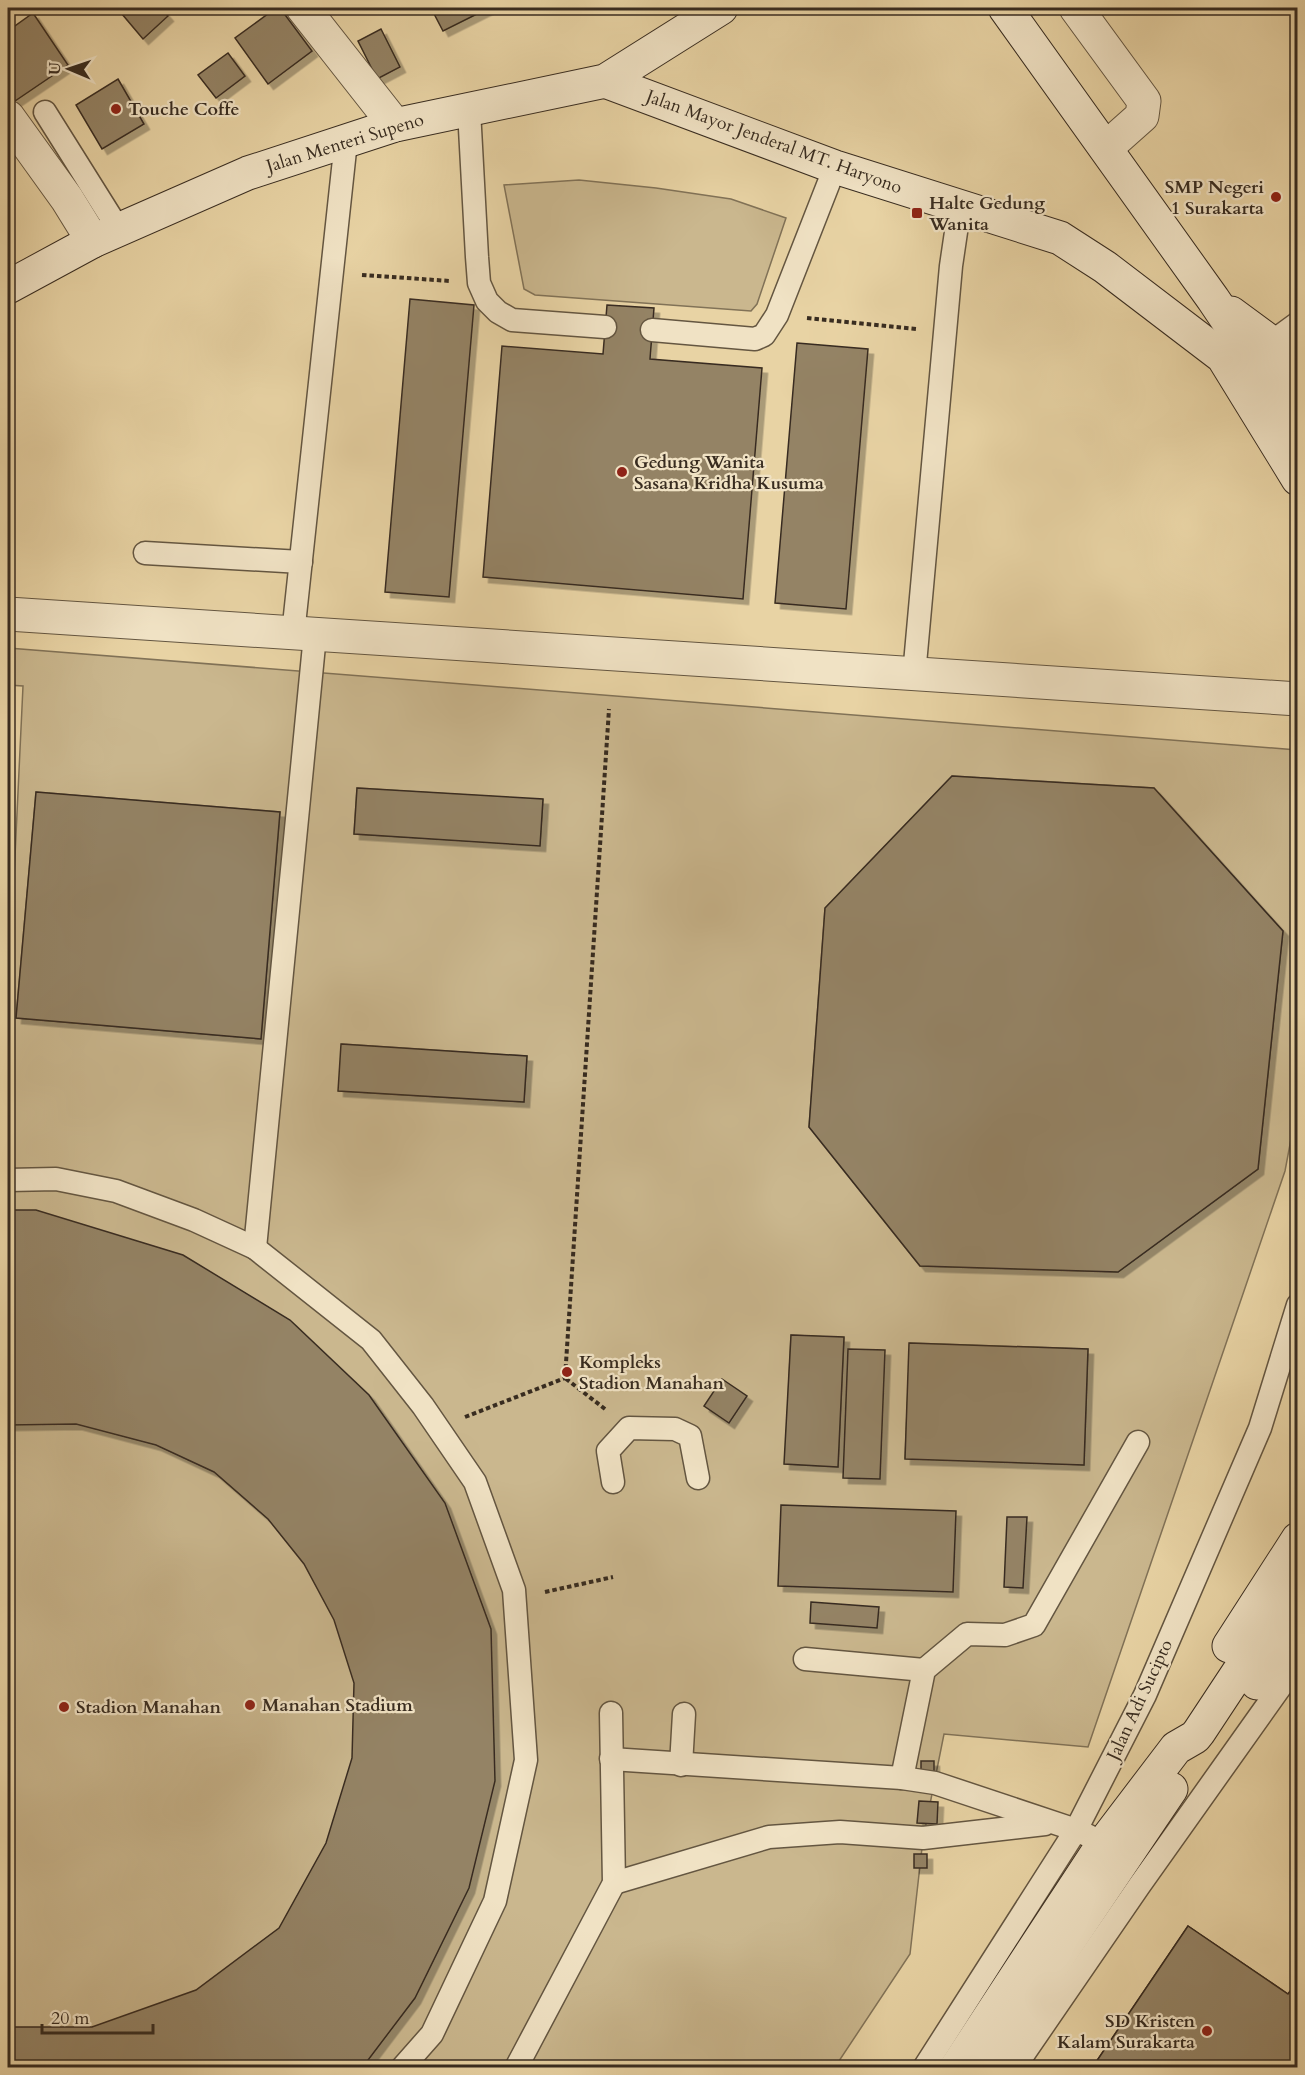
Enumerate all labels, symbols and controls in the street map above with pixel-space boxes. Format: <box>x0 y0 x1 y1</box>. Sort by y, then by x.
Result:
north arrow <box>39 39 99 99</box>
text: U <box>44 62 66 75</box>
street label: Jalan Mayor Jenderal MT. Haryono <box>640 83 906 200</box>
place label: Touche Coffe <box>128 97 239 122</box>
marker: Touche Coffe <box>109 102 123 116</box>
street label: Jalan Menteri Supeno <box>260 107 427 180</box>
place label: SMP Negeri 1 Surakarta <box>1165 175 1264 221</box>
marker: SMP Negeri 1 Surakarta <box>1269 190 1283 204</box>
place label: Halte Gedung Wanita <box>928 191 1045 237</box>
marker: Halte Gedung Wanita <box>910 206 924 220</box>
place label: Gedung Wanita Sasana Kridha Kusuma <box>634 450 824 496</box>
marker: Gedung Wanita Sasana Kridha Kusuma <box>615 465 629 479</box>
place label: Kompleks Stadion Manahan <box>579 1350 724 1396</box>
marker: Kompleks Stadion Manahan <box>560 1365 574 1379</box>
street label: Jalan Adi Sucipto <box>1100 1635 1179 1767</box>
place label: Manahan Stadium <box>262 1693 413 1718</box>
place label: Stadion Manahan <box>76 1695 221 1720</box>
marker: Manahan Stadium <box>243 1698 257 1712</box>
marker: Stadion Manahan <box>57 1700 71 1714</box>
scale bar <box>42 1997 153 2035</box>
text: 20 m <box>51 2006 90 2031</box>
place label: SD Kristen Kalam Surakarta <box>1057 2009 1195 2055</box>
marker: SD Kristen Kalam Surakarta <box>1200 2024 1214 2038</box>

